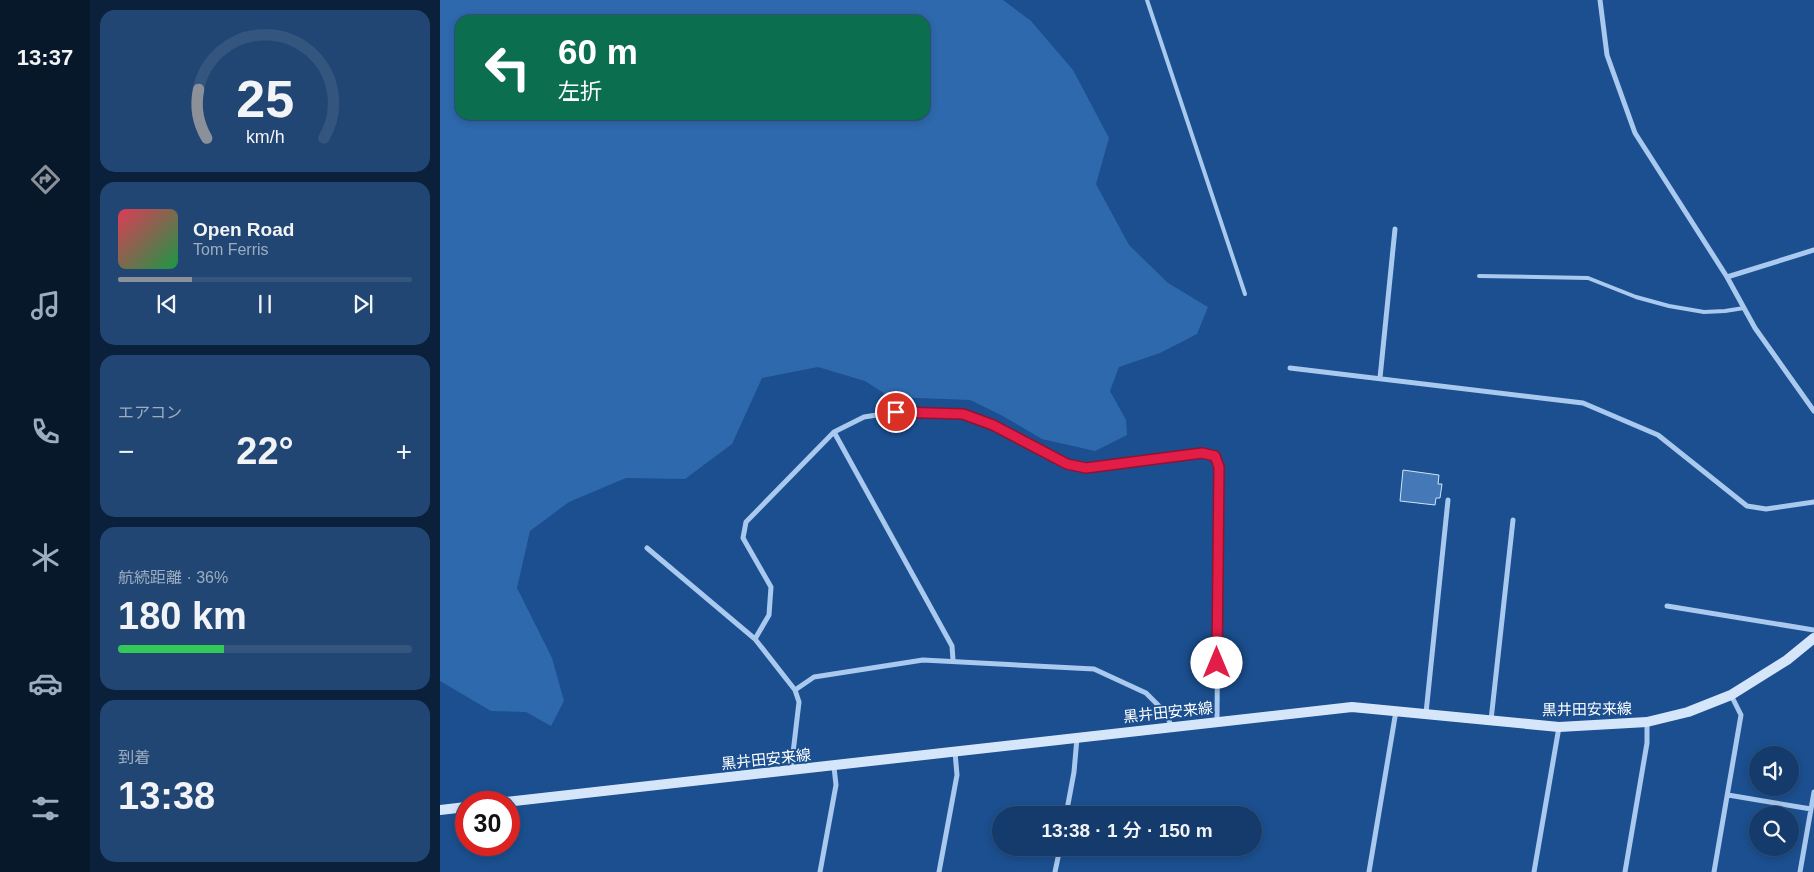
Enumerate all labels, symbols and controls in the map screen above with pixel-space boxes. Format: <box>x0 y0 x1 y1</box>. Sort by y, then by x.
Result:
text: 60 m <box>558 32 638 71</box>
icon: left <box>475 35 540 100</box>
text: 13:37 <box>17 45 73 70</box>
text: 25 <box>236 70 294 128</box>
text: 左折 <box>558 79 602 104</box>
text: km/h <box>246 127 284 147</box>
icon: directions <box>28 162 63 197</box>
text: Open Road <box>193 219 294 240</box>
text: Tom Ferris <box>193 241 269 258</box>
icon: music <box>28 288 63 323</box>
icon: previous <box>153 290 181 318</box>
icon: pause <box>251 290 279 318</box>
icon: next <box>349 290 377 318</box>
pin <box>875 391 917 433</box>
icon: arrive <box>882 398 910 426</box>
text: エアコン <box>118 404 182 421</box>
icon: phone <box>28 414 63 449</box>
text: 22° <box>236 430 294 472</box>
text: − <box>118 436 134 467</box>
text: + <box>396 436 412 467</box>
icon: climate <box>28 540 63 575</box>
text: 航続距離 · 36% <box>118 569 228 586</box>
text: 180 km <box>118 595 247 637</box>
position arrow <box>1190 636 1242 688</box>
icon: car <box>28 666 63 701</box>
street label: 黒井田安来線 <box>1122 699 1214 725</box>
street label: 黒井田安来線 <box>1542 700 1632 718</box>
street label: 黒井田安来線 <box>720 746 812 772</box>
map controls <box>1749 746 1799 856</box>
button: sound <box>1749 746 1799 796</box>
text: 到着 <box>118 749 150 766</box>
text: 13:38 <box>118 775 215 817</box>
icon: filters <box>28 791 63 826</box>
speed limit sign: 30 <box>455 791 520 856</box>
button: search <box>1749 806 1799 856</box>
text: 13:38 · 1 分 · 150 m <box>1041 820 1213 841</box>

